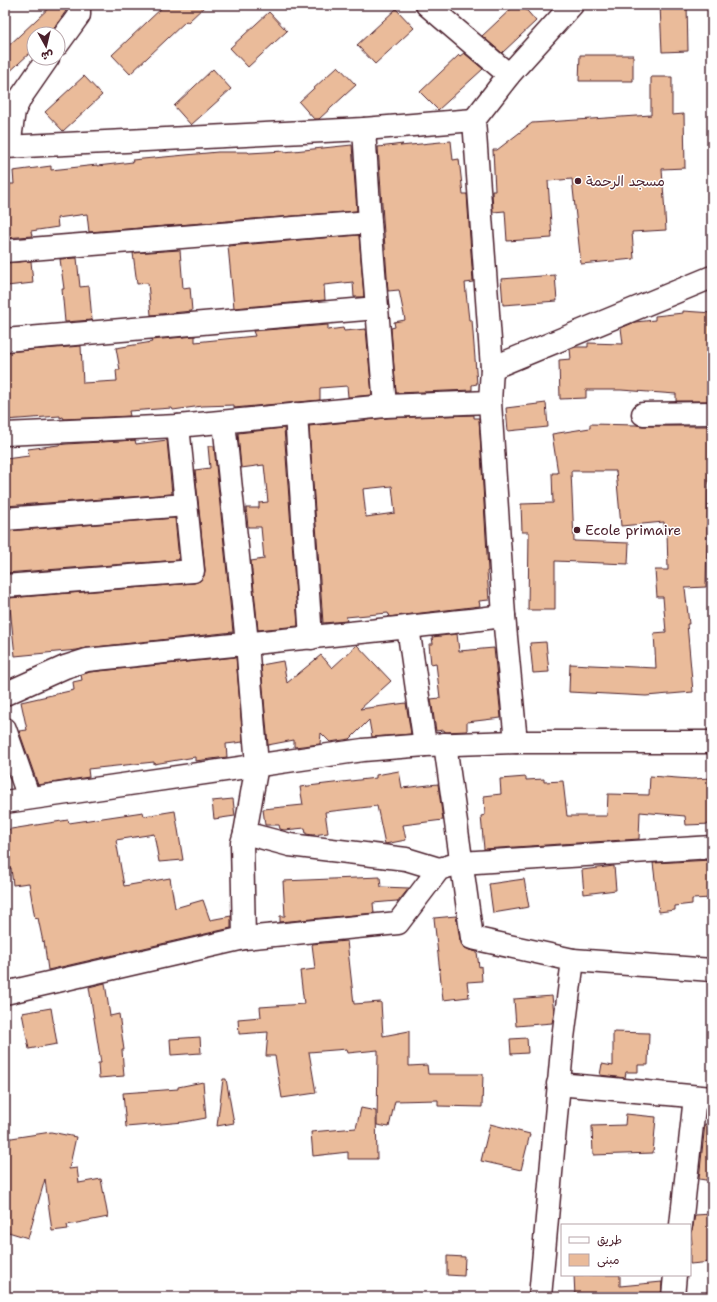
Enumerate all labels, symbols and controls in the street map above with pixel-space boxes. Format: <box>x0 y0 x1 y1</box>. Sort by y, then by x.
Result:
north arrow <box>26 26 66 66</box>
text: ش <box>40 47 54 64</box>
place label: مسجد الرحمة <box>586 172 665 190</box>
marker: مسجد الرحمة <box>573 176 583 186</box>
place label: Ecole primaire <box>585 521 681 539</box>
marker: Ecole primaire <box>572 525 582 535</box>
legend <box>561 1224 691 1276</box>
text: طريق <box>597 1232 622 1248</box>
text: مبنى <box>597 1252 620 1268</box>

